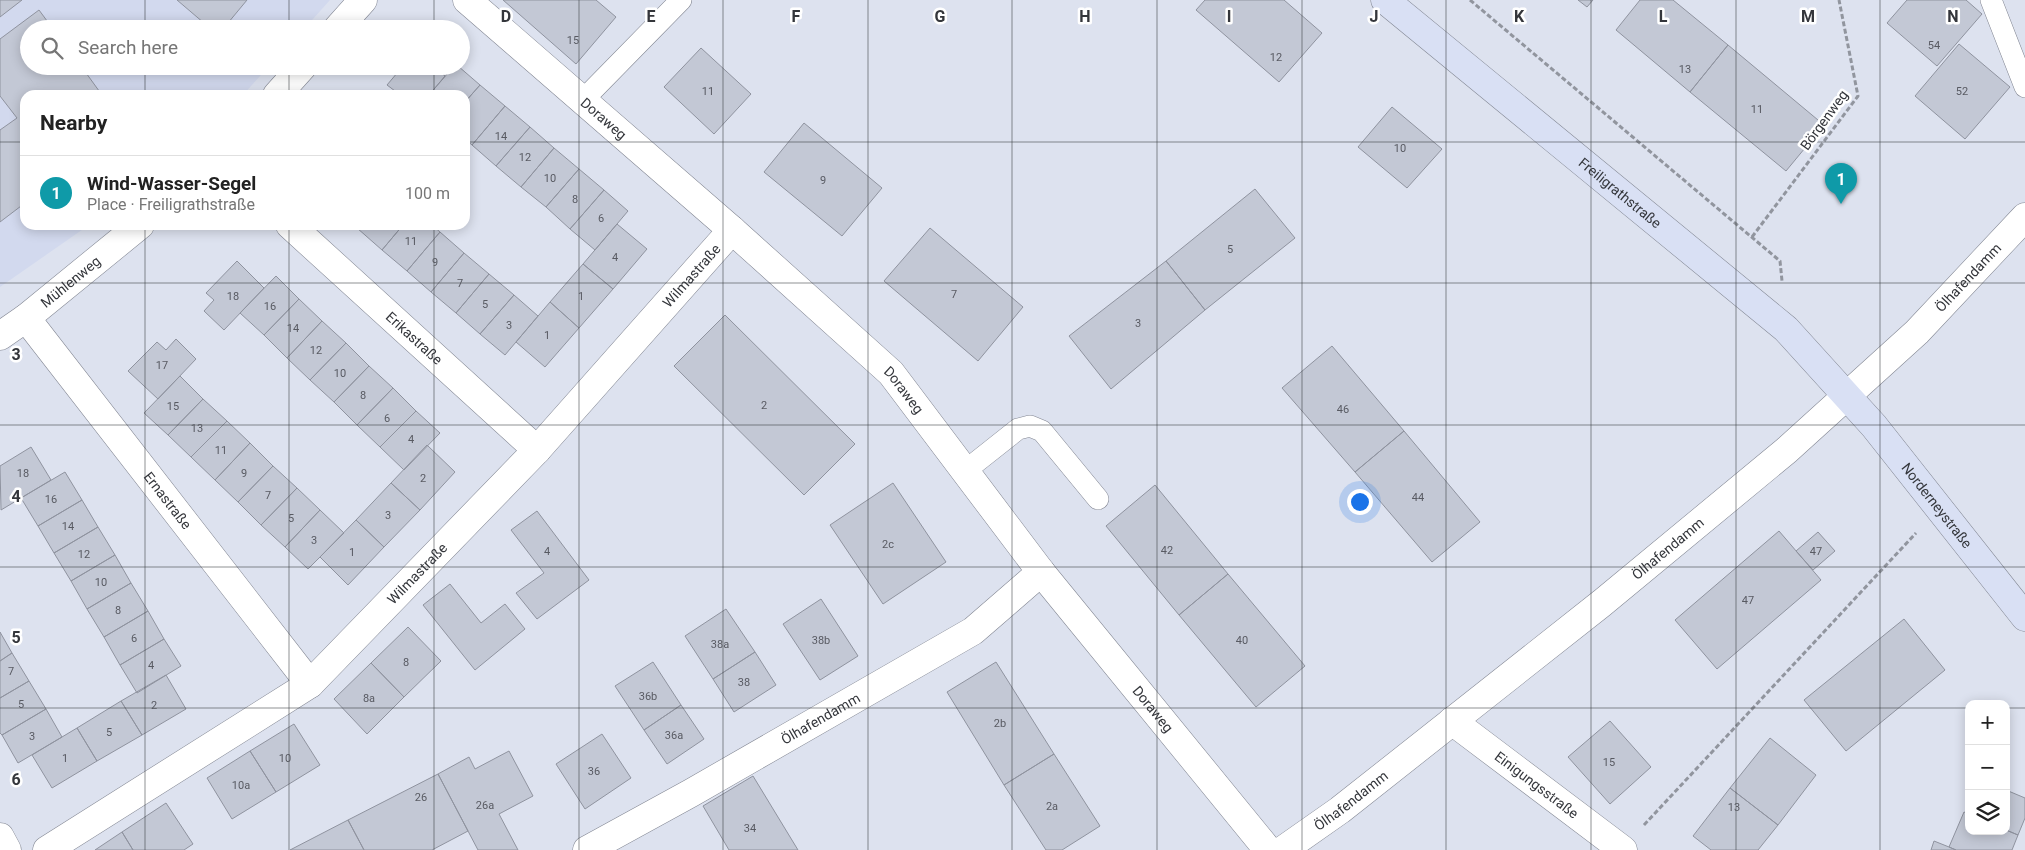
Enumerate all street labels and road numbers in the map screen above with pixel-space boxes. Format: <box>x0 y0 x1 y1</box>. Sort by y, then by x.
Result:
street label: Börgenweg <box>1797 87 1851 153</box>
street label: Doraweg <box>578 95 630 143</box>
street label: Freiligrathstraße <box>1576 154 1664 231</box>
street label: Ölhafendamm <box>1932 240 2004 315</box>
street label: Wilmastraße <box>659 241 724 310</box>
street label: Mühlenweg <box>37 253 103 311</box>
street label: Erikastraße <box>383 308 446 368</box>
street label: Doraweg <box>881 363 927 417</box>
street label: Norderneystraße <box>1898 460 1975 551</box>
street label: Ernastraße <box>141 469 195 532</box>
street label: Ölhafendamm <box>1629 514 1707 583</box>
street label: Wilmastraße <box>384 540 450 607</box>
street label: Doraweg <box>1129 683 1177 736</box>
street label: Ölhafendamm <box>778 690 863 748</box>
street label: Einigungsstraße <box>1492 748 1582 822</box>
street label: Ölhafendamm <box>1311 767 1391 834</box>

